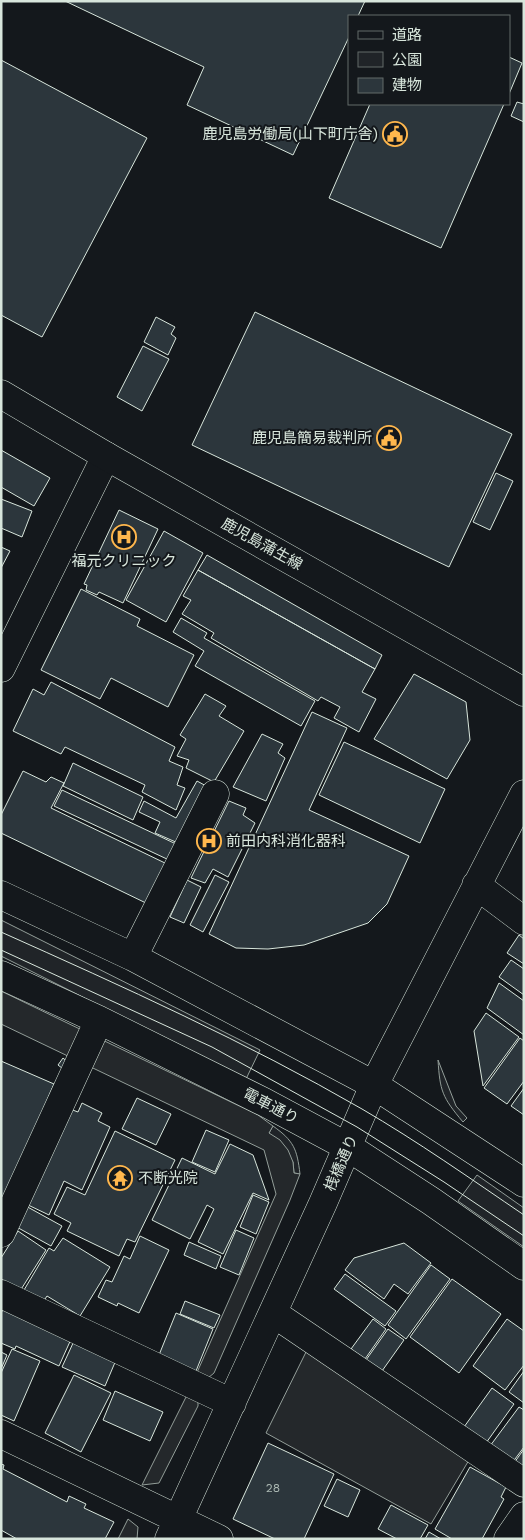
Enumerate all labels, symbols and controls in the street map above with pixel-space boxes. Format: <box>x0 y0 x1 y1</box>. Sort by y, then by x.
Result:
legend <box>348 15 510 105</box>
text: 道路 <box>392 26 422 44</box>
text: 公園 <box>392 51 422 69</box>
text: 建物 <box>392 76 422 94</box>
public building icon: 鹿児島労働局(山下町庁舎) <box>382 121 408 147</box>
place label: 鹿児島労働局(山下町庁舎) <box>202 125 378 143</box>
public building icon: 鹿児島簡易裁判所 <box>376 425 402 451</box>
place label: 鹿児島簡易裁判所 <box>252 429 372 447</box>
street label: 鹿児島蒲生線 <box>218 514 306 574</box>
hospital icon: 福元クリニック <box>111 524 137 550</box>
place label: 福元クリニック <box>71 552 177 570</box>
hospital icon: 前田内科消化器科 <box>196 828 222 854</box>
place label: 前田内科消化器科 <box>226 832 346 850</box>
street label: 電車通り <box>240 1084 302 1128</box>
street label: 桟橋通り <box>321 1132 361 1194</box>
temple icon: 不断光院 <box>107 1165 133 1191</box>
place label: 不断光院 <box>138 1169 198 1187</box>
house number: 28 <box>266 1481 280 1495</box>

